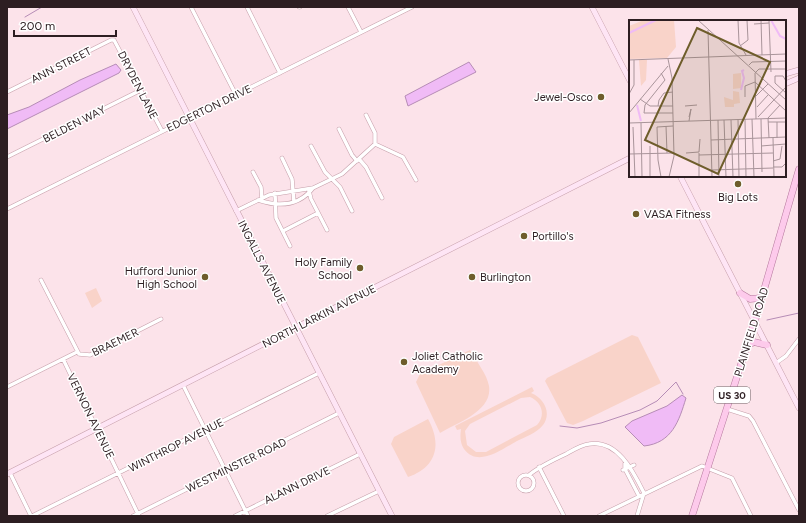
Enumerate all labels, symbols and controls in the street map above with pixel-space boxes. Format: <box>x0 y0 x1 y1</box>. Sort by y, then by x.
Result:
scale bar <box>14 12 116 38</box>
text: 200 m <box>20 19 55 33</box>
inset map <box>629 20 786 177</box>
street label: ANN STREET <box>29 45 94 86</box>
street label: DRYDEN LANE <box>115 49 160 121</box>
street label: EDGERTON DRIVE <box>164 82 254 135</box>
place label: Jewel-Osco <box>534 91 593 104</box>
marker: Jewel-Osco <box>596 92 606 102</box>
street label: BELDEN WAY <box>41 103 108 146</box>
marker: Big Lots <box>733 179 743 189</box>
place label: Big Lots <box>718 191 758 204</box>
place label: VASA Fitness <box>644 208 711 221</box>
marker: VASA Fitness <box>631 209 641 219</box>
street label: INGALLS AVENUE <box>235 218 288 306</box>
place label: Portillo's <box>532 230 574 243</box>
marker: Portillo's <box>519 231 529 241</box>
place label: Holy Family School <box>295 256 352 282</box>
marker: Holy Family School <box>355 263 365 273</box>
place label: Hufford Junior High School <box>125 265 197 291</box>
place label: Burlington <box>480 271 531 284</box>
marker: Hufford Junior High School <box>200 272 210 282</box>
marker: Burlington <box>467 272 477 282</box>
street label: NORTH LARKIN AVENUE <box>260 282 378 351</box>
street label: PLAINFIELD ROAD <box>732 285 771 378</box>
street label: BRAEMER <box>90 326 141 359</box>
place label: Joliet Catholic Academy <box>412 350 483 376</box>
marker: Joliet Catholic Academy <box>399 357 409 367</box>
street label: VERNON AVENUE <box>64 371 117 461</box>
road number: US 30 <box>714 387 750 403</box>
street label: WINTHROP AVENUE <box>127 416 226 475</box>
street label: WESTMINSTER ROAD <box>184 435 289 495</box>
street label: ALANN DRIVE <box>262 464 332 507</box>

